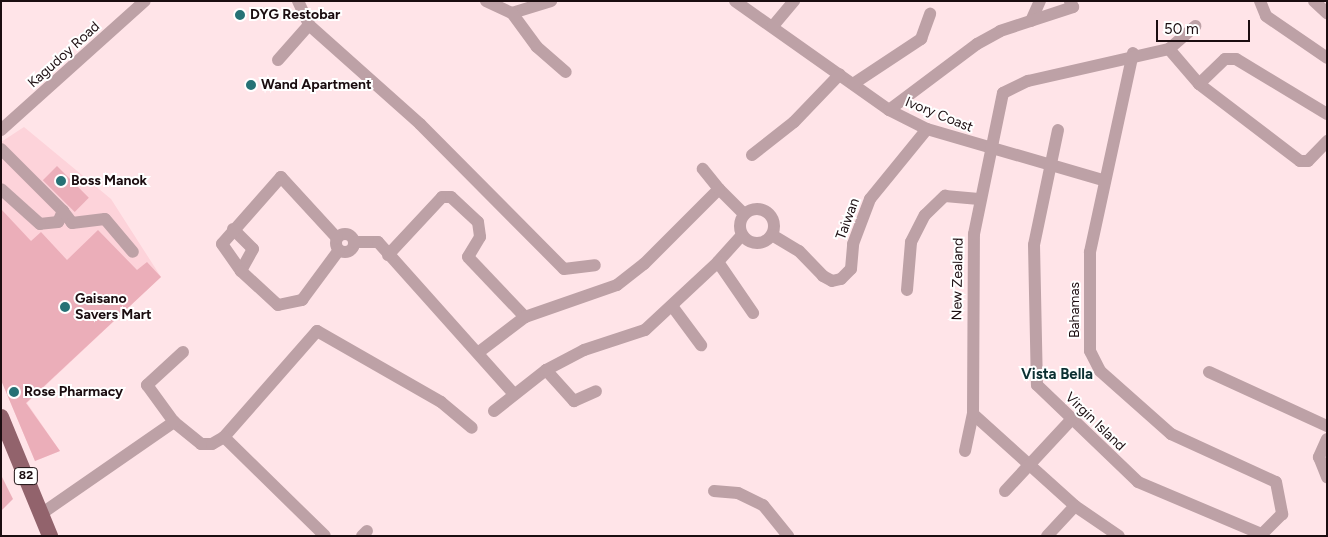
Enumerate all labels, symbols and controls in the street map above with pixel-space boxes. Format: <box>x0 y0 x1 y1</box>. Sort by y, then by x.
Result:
place label: DYG Restobar <box>250 7 340 23</box>
marker: DYG Restobar <box>234 9 246 21</box>
scale bar <box>1158 10 1252 42</box>
street label: Kagudoy Road <box>25 18 103 92</box>
text: 50 m <box>1164 20 1199 38</box>
place label: Wand Apartment <box>261 77 372 93</box>
marker: Wand Apartment <box>245 79 257 91</box>
street label: Ivory Coast <box>903 94 975 136</box>
place label: Boss Manok <box>71 173 147 189</box>
marker: Boss Manok <box>55 175 67 187</box>
street label: Taiwan <box>833 196 863 242</box>
street label: New Zealand <box>949 237 967 321</box>
street label: Bahamas <box>1067 282 1083 338</box>
place label: Gaisano Savers Mart <box>75 291 152 324</box>
marker: Gaisano Savers Mart <box>59 301 71 313</box>
district label: Vista Bella <box>1021 366 1093 384</box>
place label: Rose Pharmacy <box>24 384 123 400</box>
marker: Rose Pharmacy <box>8 386 20 398</box>
street label: Virgin Island <box>1061 389 1129 455</box>
road number: 82 <box>14 466 38 486</box>

